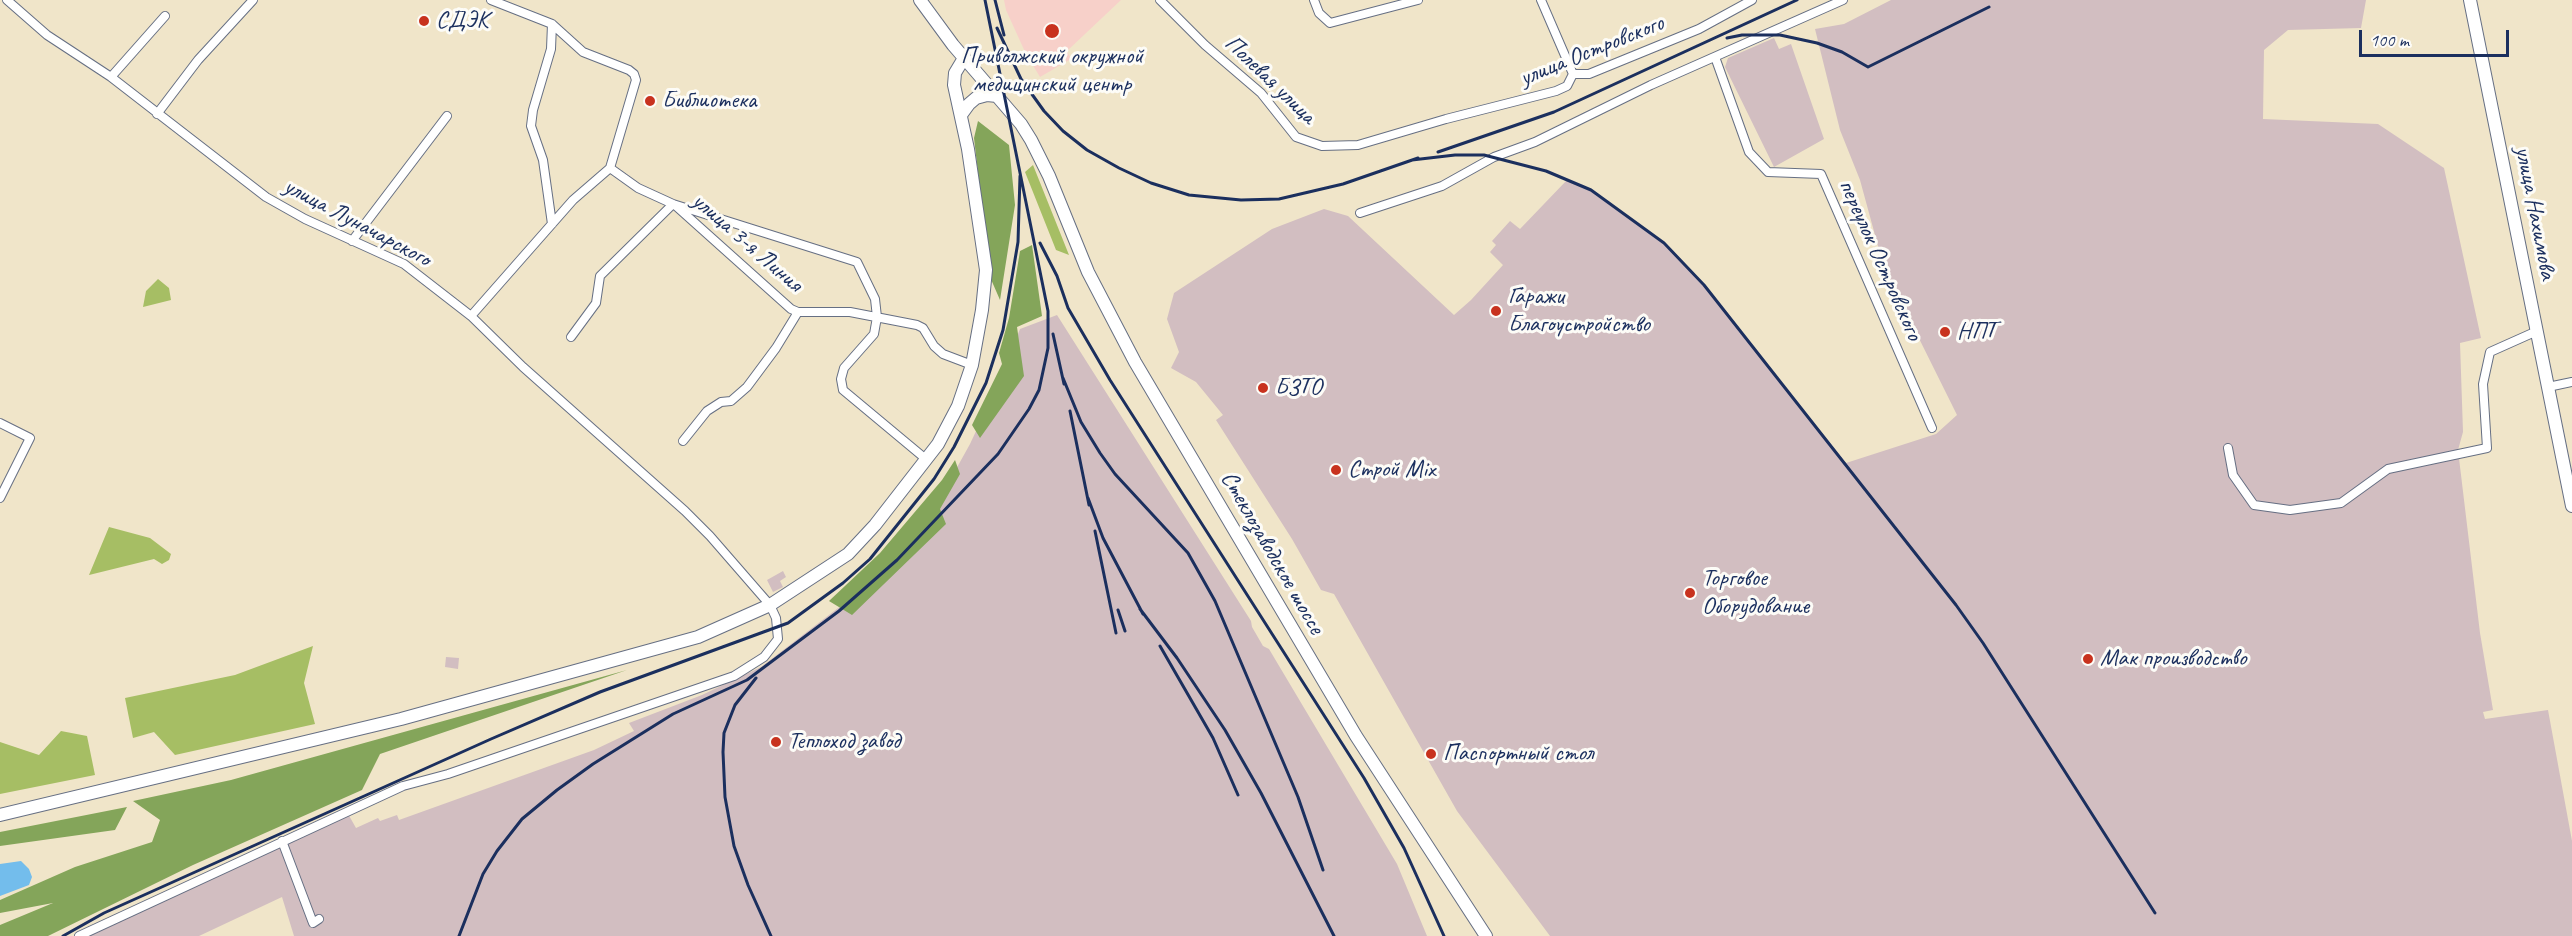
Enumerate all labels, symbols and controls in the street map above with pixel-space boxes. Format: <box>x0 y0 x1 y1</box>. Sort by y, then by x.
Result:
place label: СДЭК <box>436 7 489 35</box>
street label: улица Островского <box>1516 9 1668 93</box>
marker: СДЭК <box>417 14 431 28</box>
scale bar <box>2362 18 2512 56</box>
marker: Приволжский окружной медицинский центр <box>1043 22 1061 40</box>
street label: Полевая улица <box>1218 29 1322 131</box>
text: 100 m <box>2370 29 2409 51</box>
place label: Приволжский окружной медицинский центр <box>961 43 1143 99</box>
place label: Библиотека <box>662 87 756 115</box>
marker: Библиотека <box>643 94 657 108</box>
street label: улица Нахимова <box>2508 144 2562 282</box>
street label: улица Луначарского <box>279 172 435 274</box>
street label: переулок Островского <box>1832 175 1928 345</box>
street label: улица 3-я Линия <box>686 187 808 299</box>
place label: Гаражи Благоустройство <box>1508 283 1650 339</box>
marker: Гаражи Благоустройство <box>1489 304 1503 318</box>
place label: НПТ <box>1957 318 1996 346</box>
marker: НПТ <box>1938 325 1952 339</box>
place label: БЗТО <box>1275 374 1322 402</box>
marker: БЗТО <box>1256 381 1270 395</box>
place label: Строй Mix <box>1348 456 1435 484</box>
marker: Строй Mix <box>1329 463 1343 477</box>
street label: Стеклозаводское шоссе <box>1214 466 1330 640</box>
place label: Торговое Оборудование <box>1702 565 1809 621</box>
marker: Торговое Оборудование <box>1683 586 1697 600</box>
place label: Мак производство <box>2100 645 2246 673</box>
marker: Мак производство <box>2081 652 2095 666</box>
place label: Теплоход завод <box>788 728 900 756</box>
marker: Теплоход завод <box>769 735 783 749</box>
place label: Паспортный стол <box>1443 740 1593 768</box>
marker: Паспортный стол <box>1424 747 1438 761</box>

